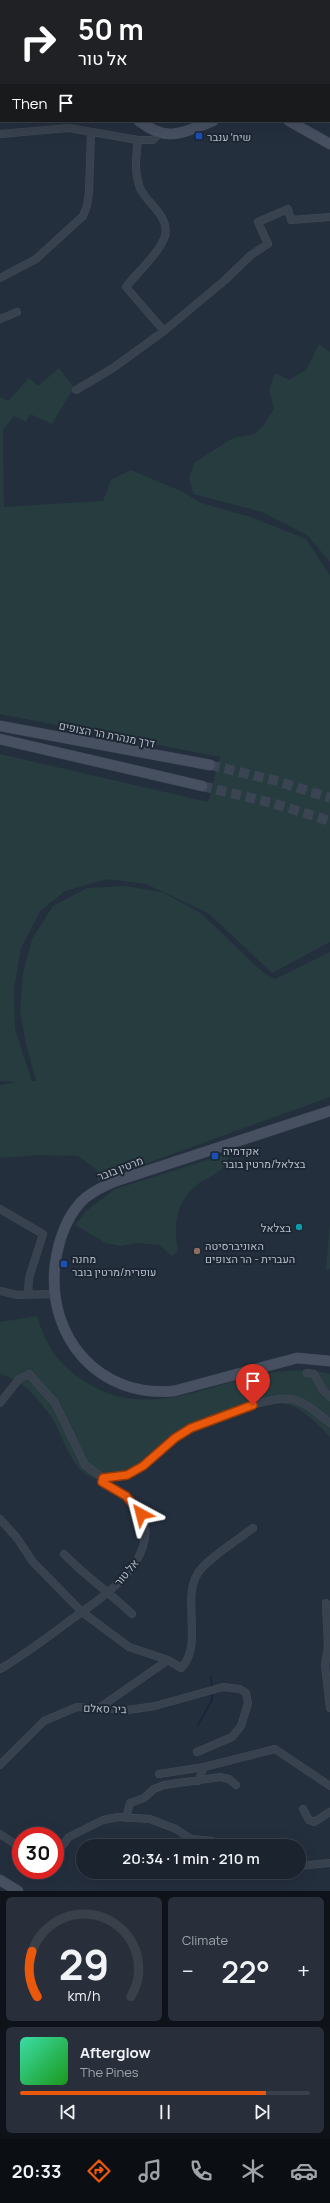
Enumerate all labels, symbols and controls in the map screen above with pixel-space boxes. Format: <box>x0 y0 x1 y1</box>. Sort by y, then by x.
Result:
text: 50 m <box>78 10 144 48</box>
icon: right <box>12 16 64 68</box>
text: אל טור <box>78 46 128 70</box>
icon: arrive <box>55 92 77 114</box>
text: Then <box>12 93 47 114</box>
place label: שיח׳ ענבר <box>207 129 251 144</box>
marker: שיח׳ ענבר <box>194 131 204 141</box>
street label: דרך מנהרת הר הצופים <box>58 717 157 751</box>
place label: אקדמיה בצלאל/מרטין בובר <box>223 1143 306 1171</box>
marker: אקדמיה בצלאל/מרטין בובר <box>210 1151 220 1161</box>
street label: מרטין בובר <box>95 1152 145 1184</box>
place label: בצלאל <box>261 1220 291 1235</box>
marker: בצלאל <box>294 1222 304 1232</box>
place label: האוניברסיטה העברית - הר הצופים <box>205 1238 295 1266</box>
marker: האוניברסיטה העברית - הר הצופים <box>192 1246 202 1256</box>
place label: מחנה עופרית/מרטין בובר <box>72 1251 156 1279</box>
marker: מחנה עופרית/מרטין בובר <box>59 1259 69 1269</box>
pin <box>236 1364 270 1405</box>
icon: arrive <box>242 1370 264 1392</box>
position arrow <box>120 1493 162 1535</box>
street label: אל טור <box>111 1556 141 1588</box>
street label: ביר סאלם <box>83 1700 127 1716</box>
speed limit sign: 30 <box>12 1827 64 1879</box>
text: 20:34 · 1 min · 210 m <box>122 1848 260 1869</box>
text: Climate <box>182 1931 228 1949</box>
text: 29 <box>59 1936 109 1992</box>
text: 22° <box>221 1951 270 1992</box>
text: − <box>182 1956 194 1986</box>
text: + <box>297 1956 310 1986</box>
text: km/h <box>67 1986 101 2005</box>
text: Afterglow <box>80 2042 151 2063</box>
text: The Pines <box>80 2063 139 2081</box>
icon: previous <box>57 2101 79 2123</box>
icon: pause <box>154 2101 176 2123</box>
icon: next <box>251 2101 273 2123</box>
icon: directions <box>85 2157 113 2185</box>
icon: music <box>136 2157 164 2185</box>
icon: phone <box>187 2157 215 2185</box>
icon: climate <box>239 2157 267 2185</box>
icon: car <box>290 2157 318 2185</box>
text: 20:33 <box>12 2159 61 2183</box>

